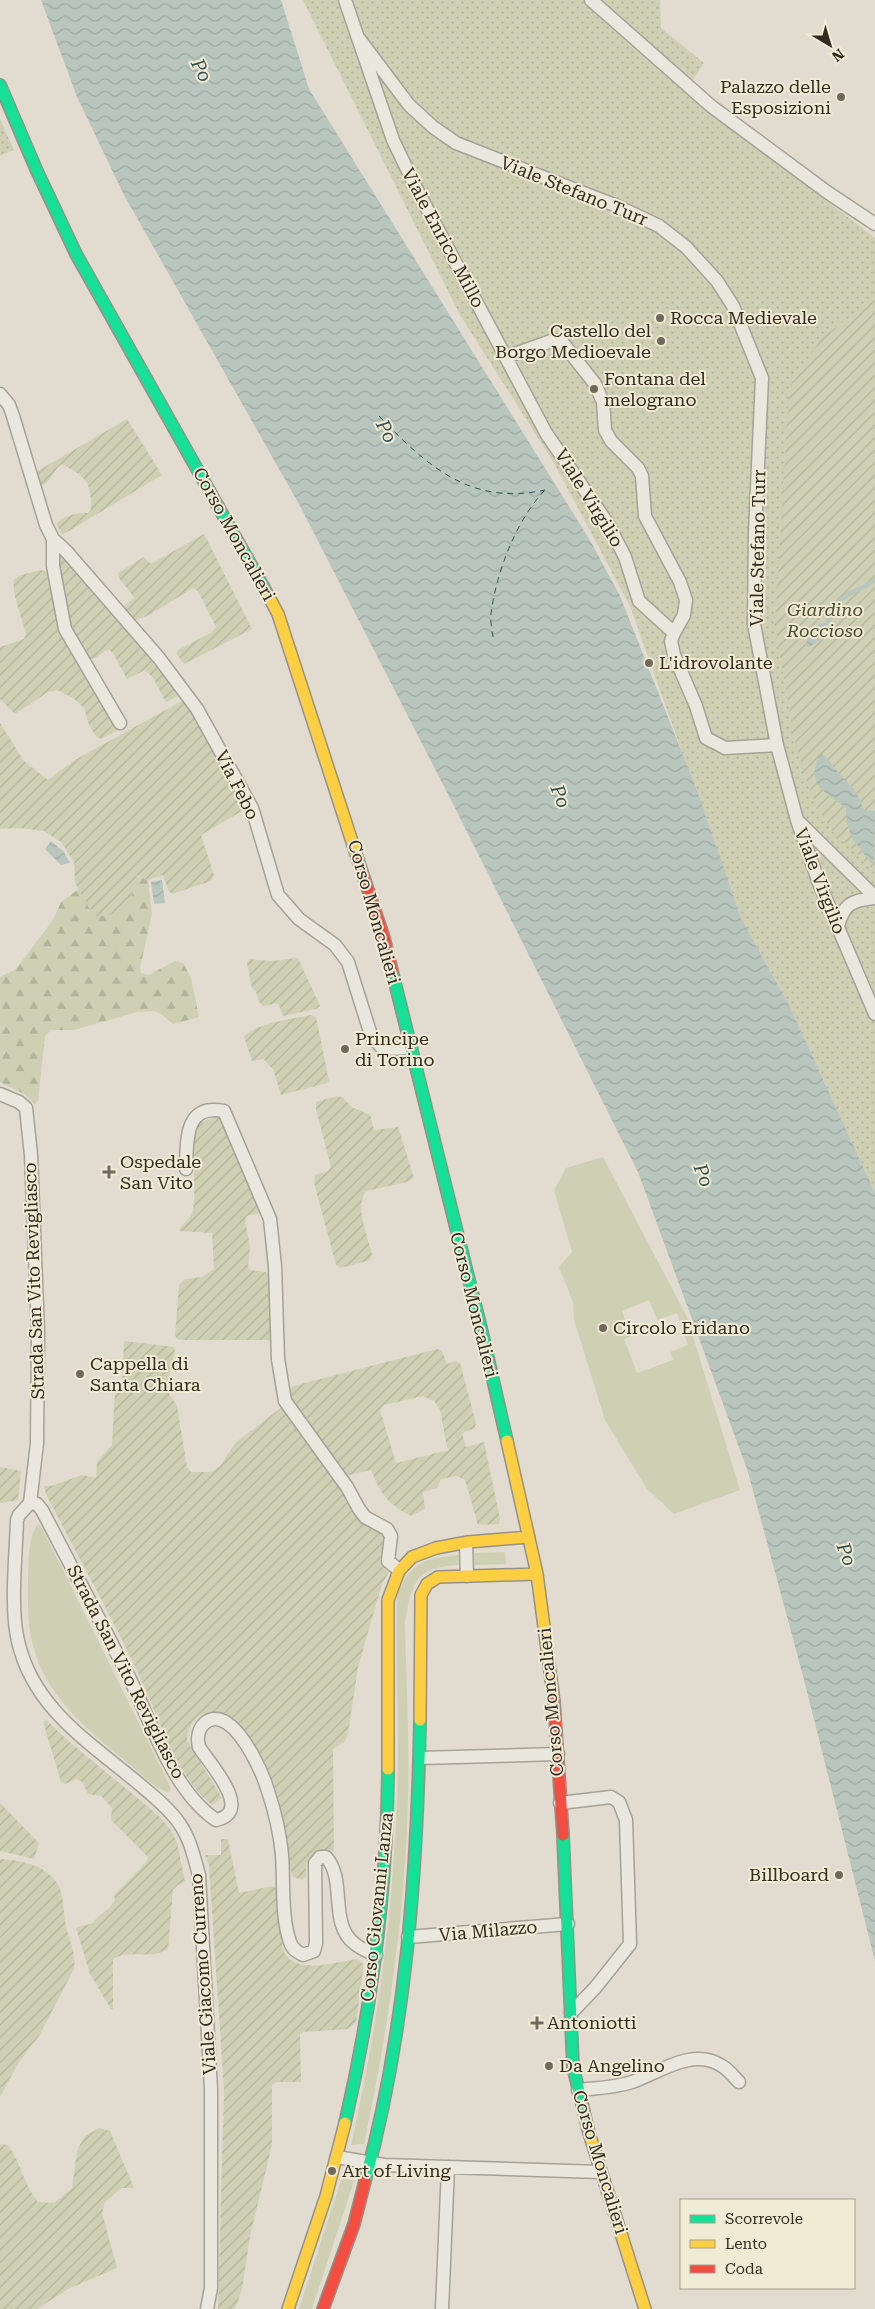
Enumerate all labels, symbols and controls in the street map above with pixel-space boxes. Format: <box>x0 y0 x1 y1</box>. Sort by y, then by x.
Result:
north arrow <box>805 20 855 70</box>
text: N <box>829 46 847 65</box>
water label: Po <box>186 54 217 86</box>
place label: Palazzo delle Esposizioni <box>720 76 831 118</box>
marker: Palazzo delle Esposizioni <box>835 91 847 103</box>
street label: Viale Stefano Turr <box>497 151 651 230</box>
street label: Viale Enrico Millo <box>398 164 489 311</box>
place label: Rocca Medievale <box>670 307 817 328</box>
marker: Rocca Medievale <box>654 312 666 324</box>
place label: Castello del Borgo Medioevale <box>495 320 651 362</box>
marker: Castello del Borgo Medioevale <box>655 335 667 347</box>
place label: Fontana del melograno <box>604 368 706 410</box>
marker: Fontana del melograno <box>588 383 600 395</box>
water label: Po <box>371 415 402 447</box>
street label: Viale Virgilio <box>551 445 628 551</box>
street label: Corso Moncalieri <box>189 463 280 604</box>
street label: Viale Stefano Turr <box>746 469 769 627</box>
park label: Giardino Roccioso <box>786 599 863 641</box>
place label: L'idrovolante <box>659 652 773 673</box>
marker: L'idrovolante <box>643 657 655 669</box>
street label: Via Febo <box>211 747 264 823</box>
water label: Po <box>545 780 575 811</box>
street label: Viale Virgilio <box>791 825 850 937</box>
street label: Corso Moncalieri <box>344 837 405 987</box>
place label: Principe di Torino <box>355 1028 435 1070</box>
marker: Principe di Torino <box>339 1043 351 1055</box>
place label: Ospedale San Vito <box>120 1151 201 1193</box>
water label: Po <box>688 1159 718 1190</box>
street label: Strada San Vito Revigliasco <box>19 1162 48 1400</box>
marker: Ospedale San Vito <box>102 1165 116 1179</box>
street label: Corso Moncalieri <box>446 1230 503 1380</box>
place label: Circolo Eridano <box>613 1317 750 1338</box>
marker: Circolo Eridano <box>597 1322 609 1334</box>
place label: Cappella di Santa Chiara <box>90 1353 201 1395</box>
marker: Cappella di Santa Chiara <box>74 1368 86 1380</box>
water label: Po <box>831 1538 861 1569</box>
street label: Strada San Vito Revigliasco <box>63 1561 190 1782</box>
street label: Corso Moncalieri <box>534 1627 567 1777</box>
street label: Corso Giovanni Lanza <box>356 1811 397 2003</box>
place label: Billboard <box>749 1864 829 1885</box>
marker: Billboard <box>833 1869 845 1881</box>
street label: Viale Giacomo Curreno <box>185 1873 220 2075</box>
street label: Via Milazzo <box>438 1916 538 1945</box>
place label: Antoniotti <box>547 2012 637 2033</box>
marker: Antoniotti <box>531 2017 543 2029</box>
place label: Da Angelino <box>559 2055 665 2076</box>
marker: Da Angelino <box>543 2060 555 2072</box>
street label: Corso Moncalieri <box>569 2087 632 2237</box>
place label: Art of Living <box>342 2160 452 2181</box>
marker: Art of Living <box>326 2165 338 2177</box>
legend <box>680 2199 855 2289</box>
text: Scorrevole <box>725 2210 803 2228</box>
text: Lento <box>725 2235 767 2253</box>
text: Coda <box>725 2260 763 2278</box>

